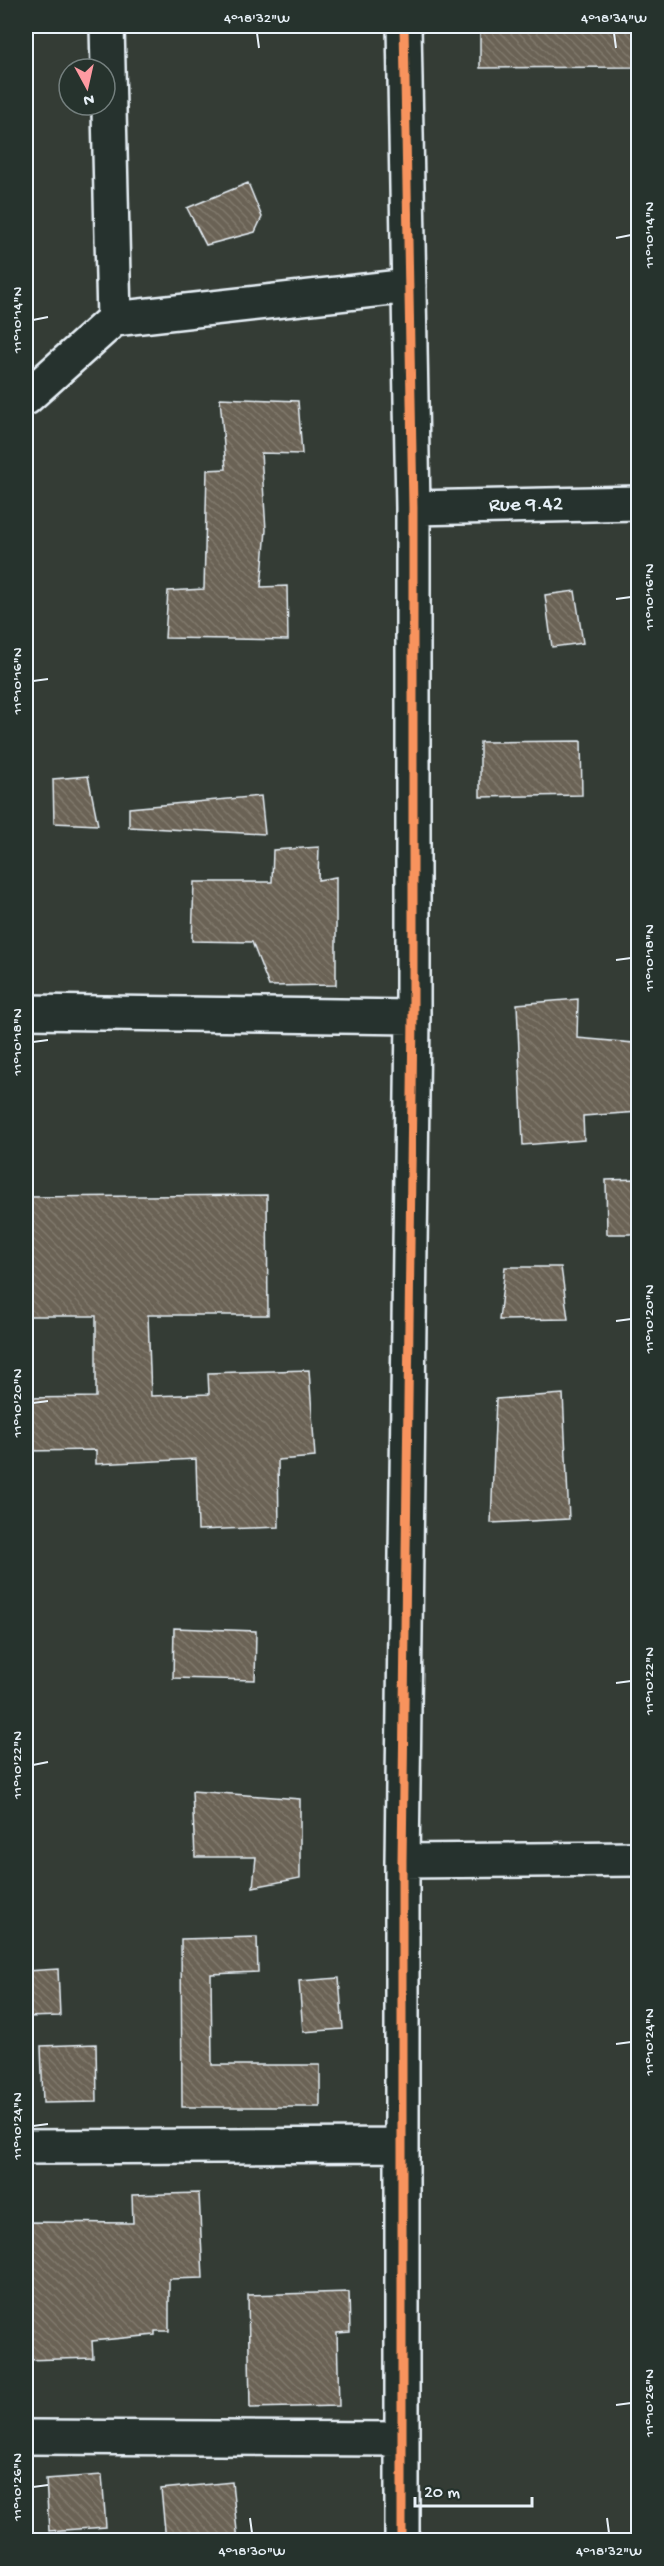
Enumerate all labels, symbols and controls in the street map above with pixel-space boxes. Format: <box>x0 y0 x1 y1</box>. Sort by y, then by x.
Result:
text: 4°18'32"W <box>224 10 290 28</box>
text: 4°18'34"W <box>581 10 647 28</box>
north arrow <box>57 57 117 117</box>
text: N <box>82 88 95 109</box>
text: 11°10'14"N <box>641 202 659 269</box>
text: 11°10'14"N <box>9 287 27 354</box>
street label: Rue 9.42 <box>489 493 563 519</box>
text: 11°10'16"N <box>641 563 659 631</box>
text: 11°10'16"N <box>9 647 27 715</box>
text: 11°10'18"N <box>641 924 659 993</box>
text: 11°10'18"N <box>9 1008 27 1077</box>
text: 11°10'20"N <box>641 1284 659 1355</box>
text: 11°10'20"N <box>9 1368 27 1439</box>
text: 11°10'22"N <box>641 1647 659 1716</box>
text: 11°10'22"N <box>9 1731 27 1800</box>
text: 11°10'24"N <box>641 2008 659 2077</box>
text: 11°10'24"N <box>9 2092 27 2161</box>
text: 11°10'26"N <box>641 2369 659 2438</box>
text: 11°10'26"N <box>9 2453 27 2522</box>
scale bar <box>415 2470 532 2508</box>
text: 20 m <box>424 2483 460 2504</box>
text: 4°18'30"W <box>218 2543 286 2561</box>
text: 4°18'32"W <box>576 2543 642 2561</box>

